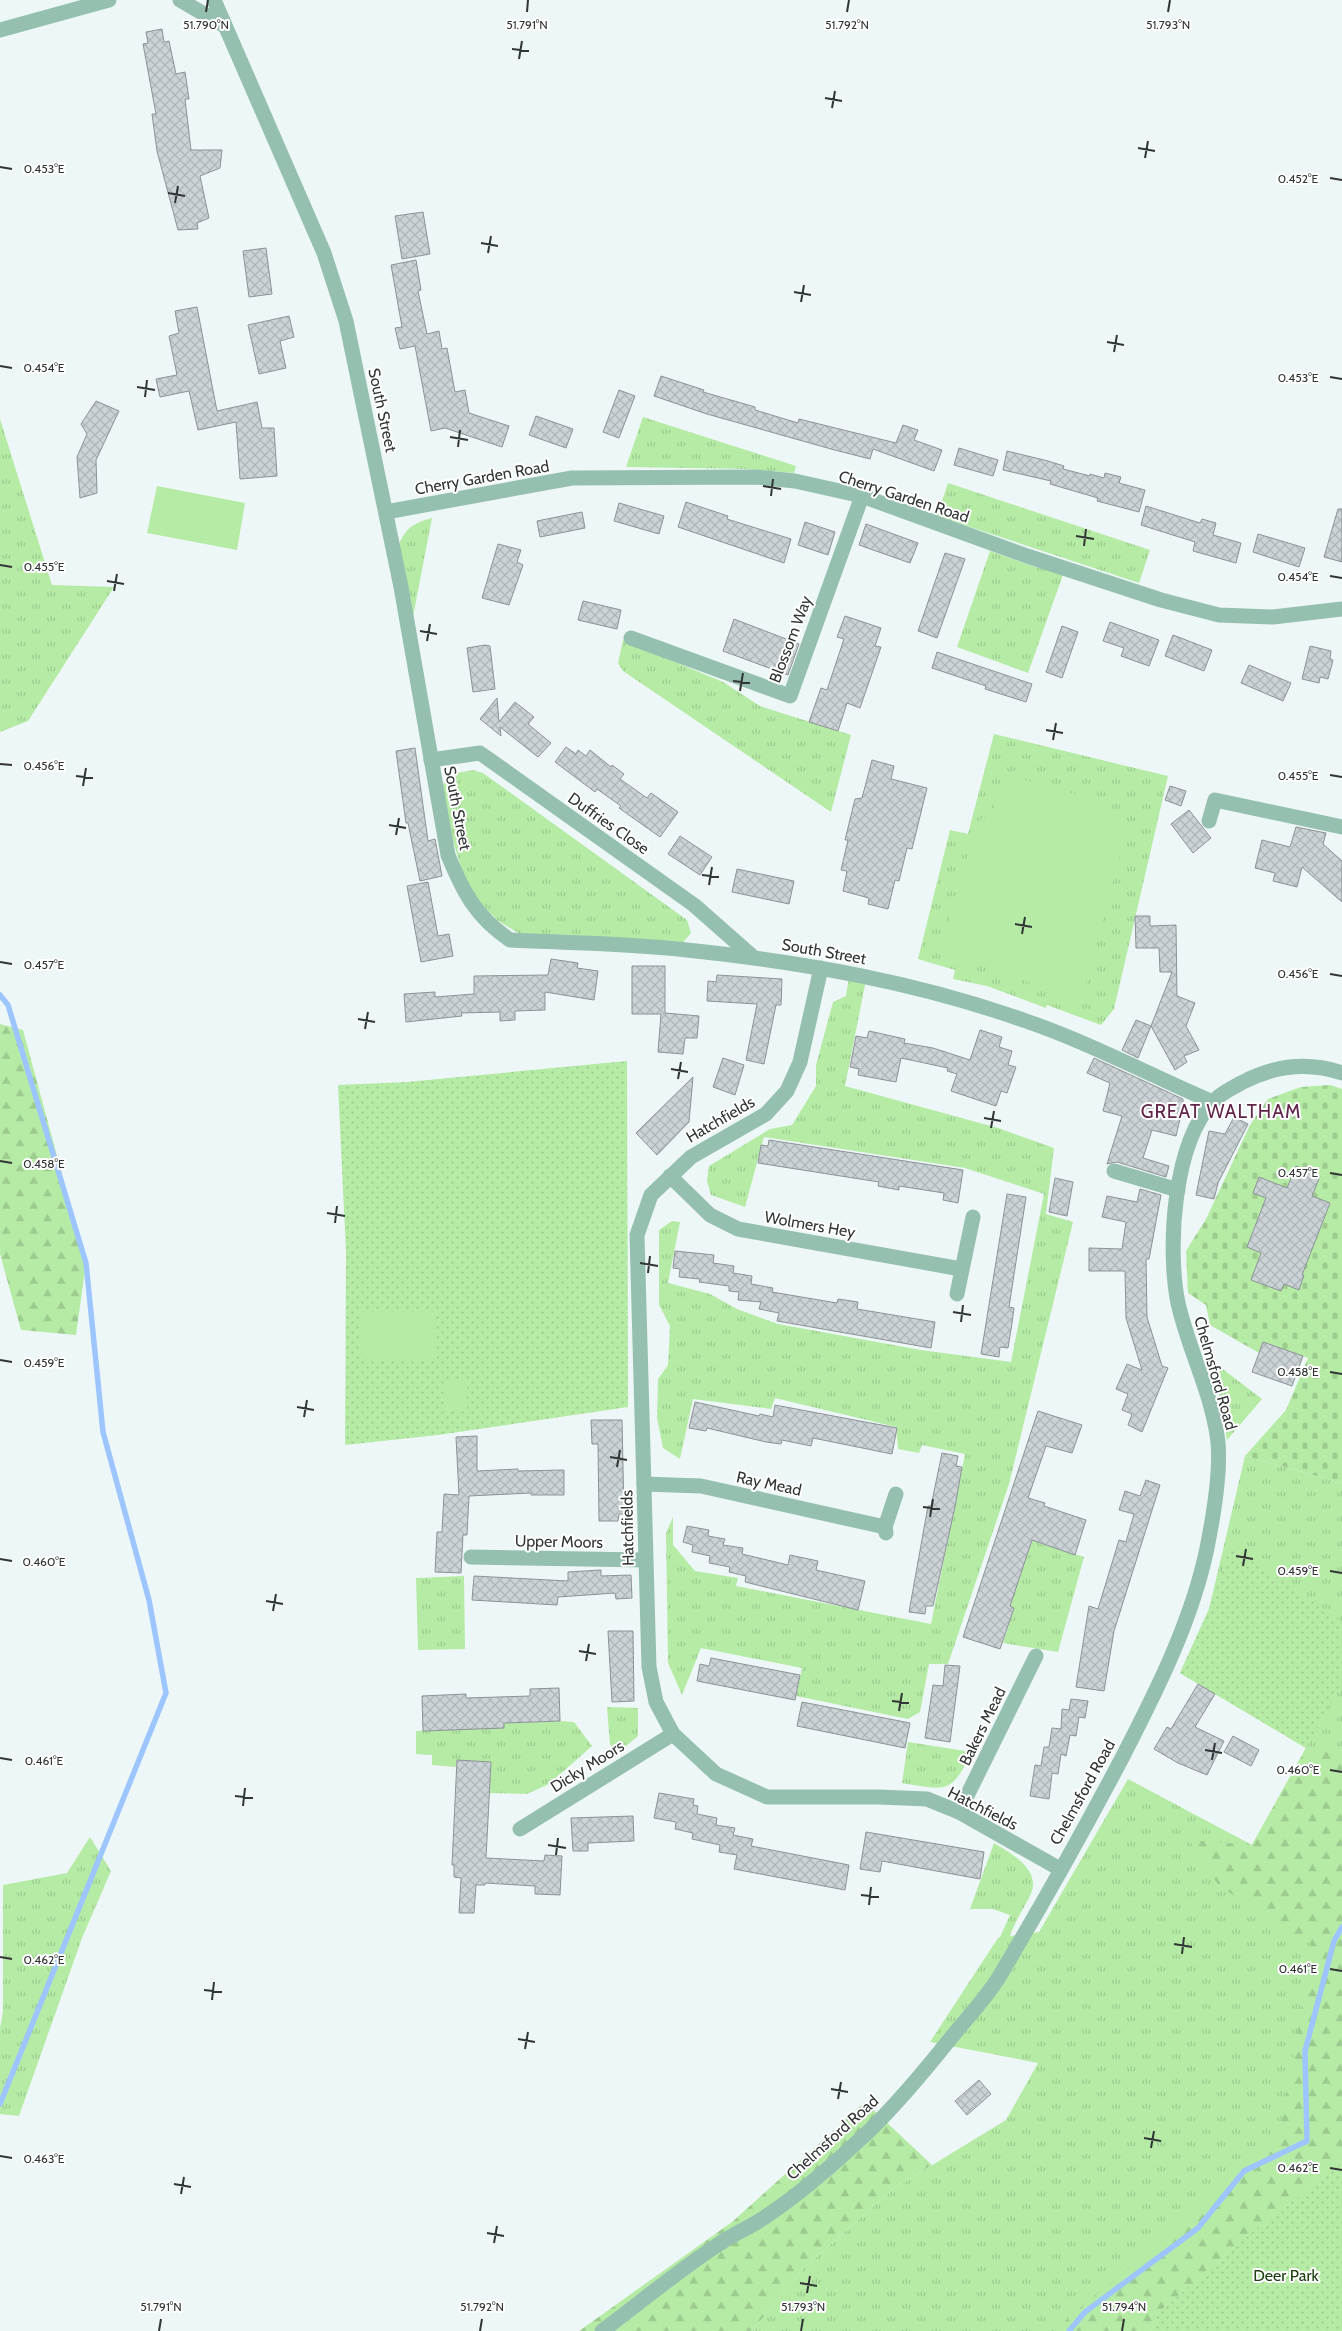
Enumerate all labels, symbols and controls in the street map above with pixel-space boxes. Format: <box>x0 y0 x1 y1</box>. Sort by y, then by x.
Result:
text: 51.790°N <box>183 17 229 32</box>
text: 51.791°N <box>506 17 548 32</box>
text: 51.792°N <box>825 17 869 32</box>
text: 51.793°N <box>1146 17 1190 32</box>
text: 0.453°E <box>24 161 65 176</box>
text: 0.452°E <box>1278 171 1319 186</box>
text: 0.454°E <box>23 360 65 375</box>
street label: South Street <box>364 366 401 454</box>
text: 0.453°E <box>1278 370 1319 385</box>
street label: Cherry Garden Road <box>413 456 551 499</box>
street label: Cherry Garden Road <box>836 466 972 527</box>
text: 0.455°E <box>24 559 65 574</box>
text: 0.454°E <box>1277 569 1319 584</box>
street label: Blossom Way <box>765 593 816 685</box>
text: 0.456°E <box>24 758 65 773</box>
street label: South Street <box>440 764 475 852</box>
text: 0.455°E <box>1278 768 1319 783</box>
street label: Duffries Close <box>565 789 653 858</box>
street label: South Street <box>780 935 868 968</box>
text: 0.457°E <box>24 957 64 972</box>
text: 0.456°E <box>1278 966 1319 981</box>
street label: Hatchfields <box>683 1092 758 1147</box>
district label: GREAT WALTHAM <box>1141 1100 1301 1123</box>
text: 0.458°E <box>23 1156 65 1171</box>
text: 0.457°E <box>1278 1165 1318 1180</box>
street label: Wolmers Hey <box>763 1207 857 1242</box>
street label: Chelmsford Road <box>1190 1314 1241 1432</box>
text: 0.459°E <box>23 1355 65 1370</box>
text: 0.458°E <box>1277 1364 1319 1379</box>
street label: Ray Mead <box>735 1467 803 1500</box>
street label: Hatchfields <box>617 1489 638 1566</box>
street label: Upper Moors <box>515 1531 604 1552</box>
text: 0.460°E <box>23 1554 66 1569</box>
text: 0.459°E <box>1277 1563 1319 1578</box>
street label: Bakers Mead <box>955 1684 1010 1769</box>
street label: Dicky Moors <box>547 1736 628 1797</box>
street label: Chelmsford Road <box>1046 1736 1119 1848</box>
text: 0.461°E <box>25 1753 64 1768</box>
text: 0.460°E <box>1277 1762 1320 1777</box>
street label: Hatchfields <box>945 1783 1021 1834</box>
text: 0.462°E <box>24 1952 65 1967</box>
text: 0.461°E <box>1279 1961 1318 1976</box>
street label: Chelmsford Road <box>782 2091 882 2184</box>
text: 0.463°E <box>23 2151 65 2166</box>
text: 0.462°E <box>1278 2160 1319 2175</box>
park label: Deer Park <box>1253 2266 1320 2285</box>
text: 51.791°N <box>140 2299 182 2314</box>
text: 51.792°N <box>460 2299 504 2314</box>
text: 51.793°N <box>781 2299 825 2314</box>
text: 51.794°N <box>1102 2299 1146 2314</box>

